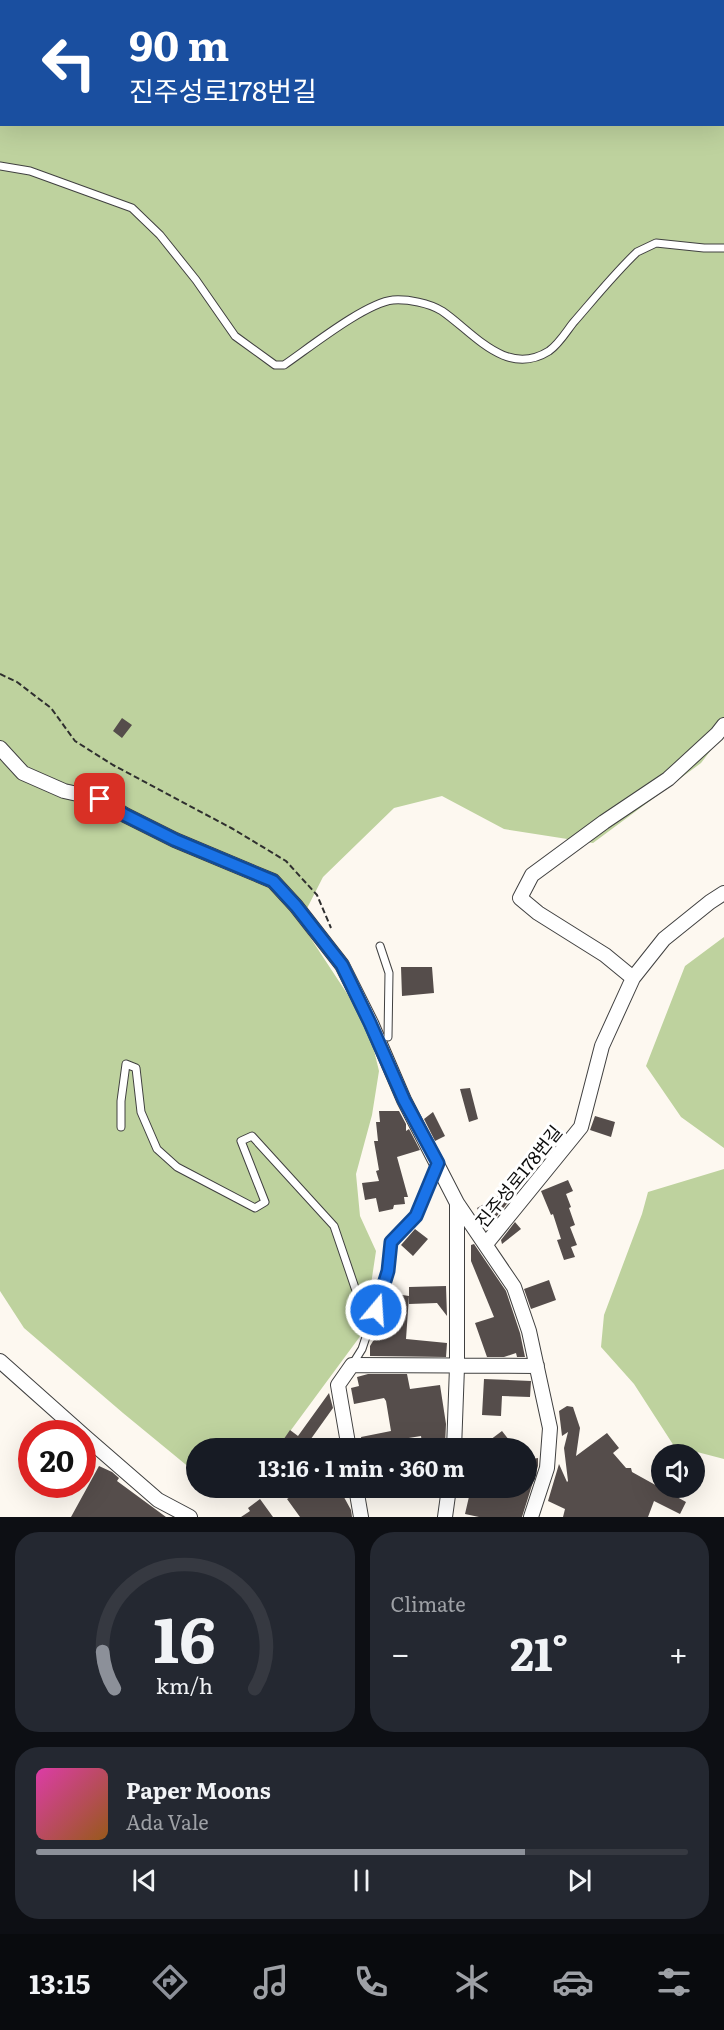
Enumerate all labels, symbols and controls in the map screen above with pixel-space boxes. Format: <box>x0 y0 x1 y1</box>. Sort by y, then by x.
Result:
text: 90 m <box>129 12 229 74</box>
icon: left <box>30 24 108 102</box>
text: 진주성로178번길 <box>129 69 317 109</box>
pin <box>74 773 125 824</box>
icon: arrive <box>83 782 116 815</box>
street label: 진주성로178번길 <box>468 1119 568 1233</box>
position arrow <box>344 1278 408 1342</box>
speed limit sign: 20 <box>18 1420 96 1498</box>
map controls <box>651 1444 705 1498</box>
button: sound <box>651 1444 705 1498</box>
text: 13:16 · 1 min · 360 m <box>258 1451 465 1484</box>
text: Climate <box>391 1588 466 1618</box>
text: 16 <box>154 1590 216 1682</box>
text: 21° <box>510 1618 569 1685</box>
text: − <box>391 1627 410 1676</box>
text: + <box>669 1627 688 1676</box>
text: km/h <box>156 1669 213 1701</box>
text: Paper Moons <box>126 1773 271 1806</box>
text: Ada Vale <box>126 1806 209 1836</box>
icon: previous <box>128 1864 161 1897</box>
icon: pause <box>345 1864 378 1897</box>
icon: next <box>563 1864 596 1897</box>
icon: directions <box>149 1961 191 2003</box>
icon: music <box>250 1961 292 2003</box>
icon: phone <box>350 1961 392 2003</box>
icon: climate <box>451 1961 493 2003</box>
icon: car <box>552 1961 594 2003</box>
icon: filters <box>653 1961 695 2003</box>
text: 13:15 <box>29 1962 90 2002</box>

